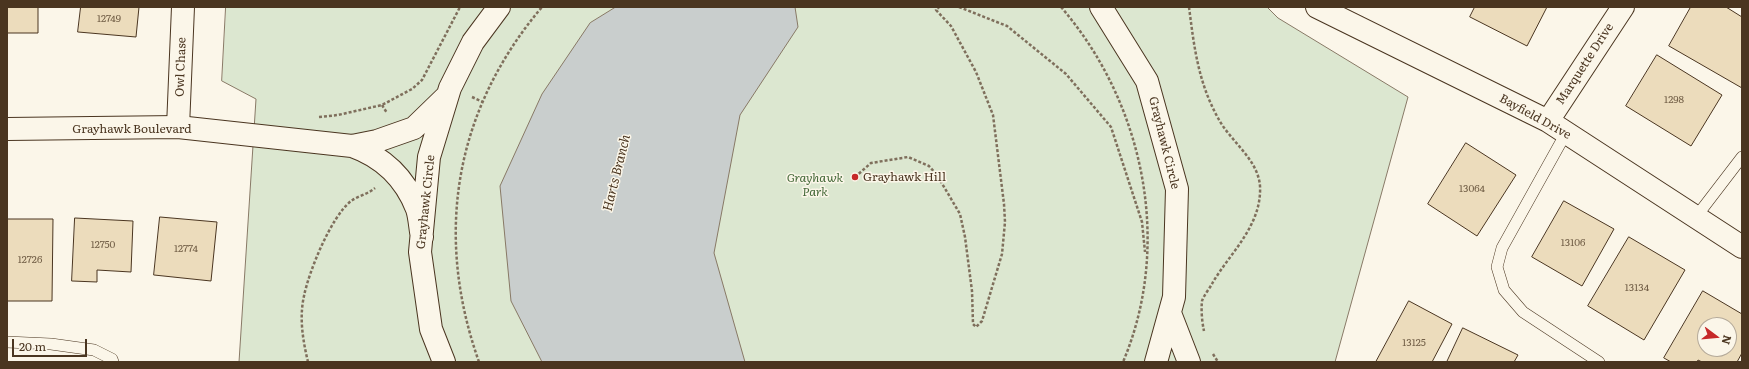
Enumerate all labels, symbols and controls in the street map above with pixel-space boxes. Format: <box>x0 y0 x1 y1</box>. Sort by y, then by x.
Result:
house number: 12749 <box>97 13 121 25</box>
street label: Marquette Drive <box>1553 21 1617 107</box>
street label: Owl Chase <box>173 37 189 97</box>
street label: Bayfield Drive <box>1497 91 1573 143</box>
house number: 1298 <box>1664 94 1684 106</box>
street label: Grayhawk Circle <box>1146 95 1182 191</box>
street label: Grayhawk Boulevard <box>72 122 192 136</box>
water label: Harts Branch <box>600 133 634 213</box>
street label: Grayhawk Circle <box>414 154 438 250</box>
place label: Grayhawk Hill <box>863 170 946 184</box>
park label: Grayhawk Park <box>787 171 843 199</box>
marker: Grayhawk Hill <box>850 172 860 182</box>
house number: 13064 <box>1459 183 1485 195</box>
house number: 13106 <box>1561 237 1585 249</box>
house number: 12750 <box>91 239 115 251</box>
house number: 12774 <box>174 243 198 255</box>
house number: 12726 <box>18 254 42 266</box>
house number: 13134 <box>1625 282 1649 294</box>
north arrow <box>1697 317 1737 357</box>
scale bar <box>14 331 89 357</box>
text: N <box>1719 333 1737 347</box>
text: 20 m <box>19 337 46 355</box>
house number: 13125 <box>1402 337 1426 349</box>

